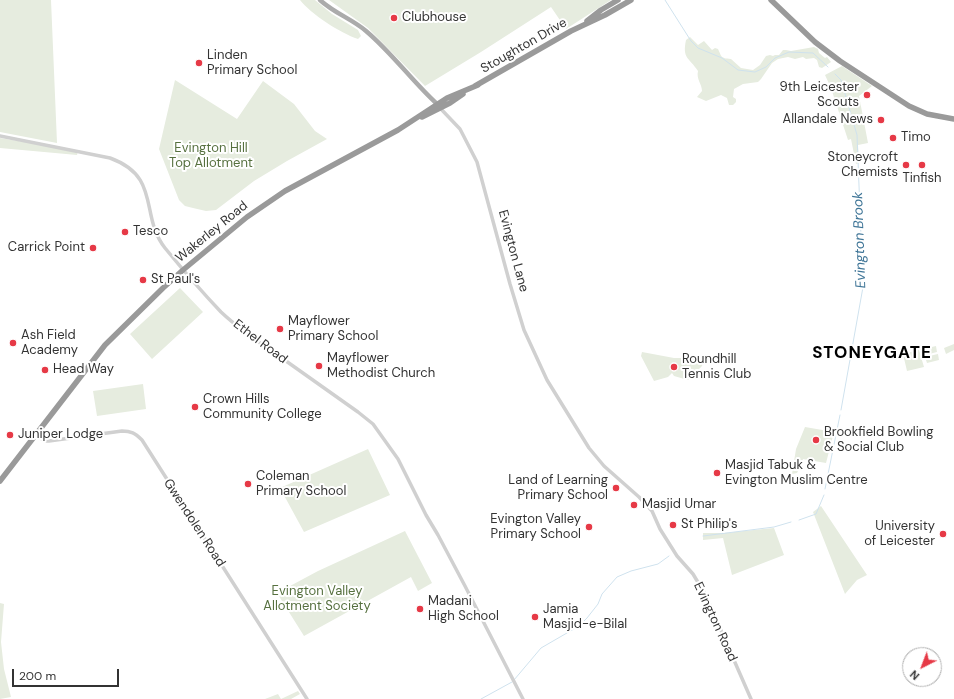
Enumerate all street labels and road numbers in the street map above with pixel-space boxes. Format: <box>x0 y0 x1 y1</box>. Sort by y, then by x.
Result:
street label: Stoughton Drive <box>478 15 570 77</box>
street label: Wakerley Road <box>173 198 251 266</box>
street label: Evington Lane <box>495 208 531 294</box>
street label: Ethel Road <box>230 317 290 367</box>
street label: Gwendolen Road <box>160 476 228 570</box>
street label: Evington Road <box>690 580 740 664</box>

